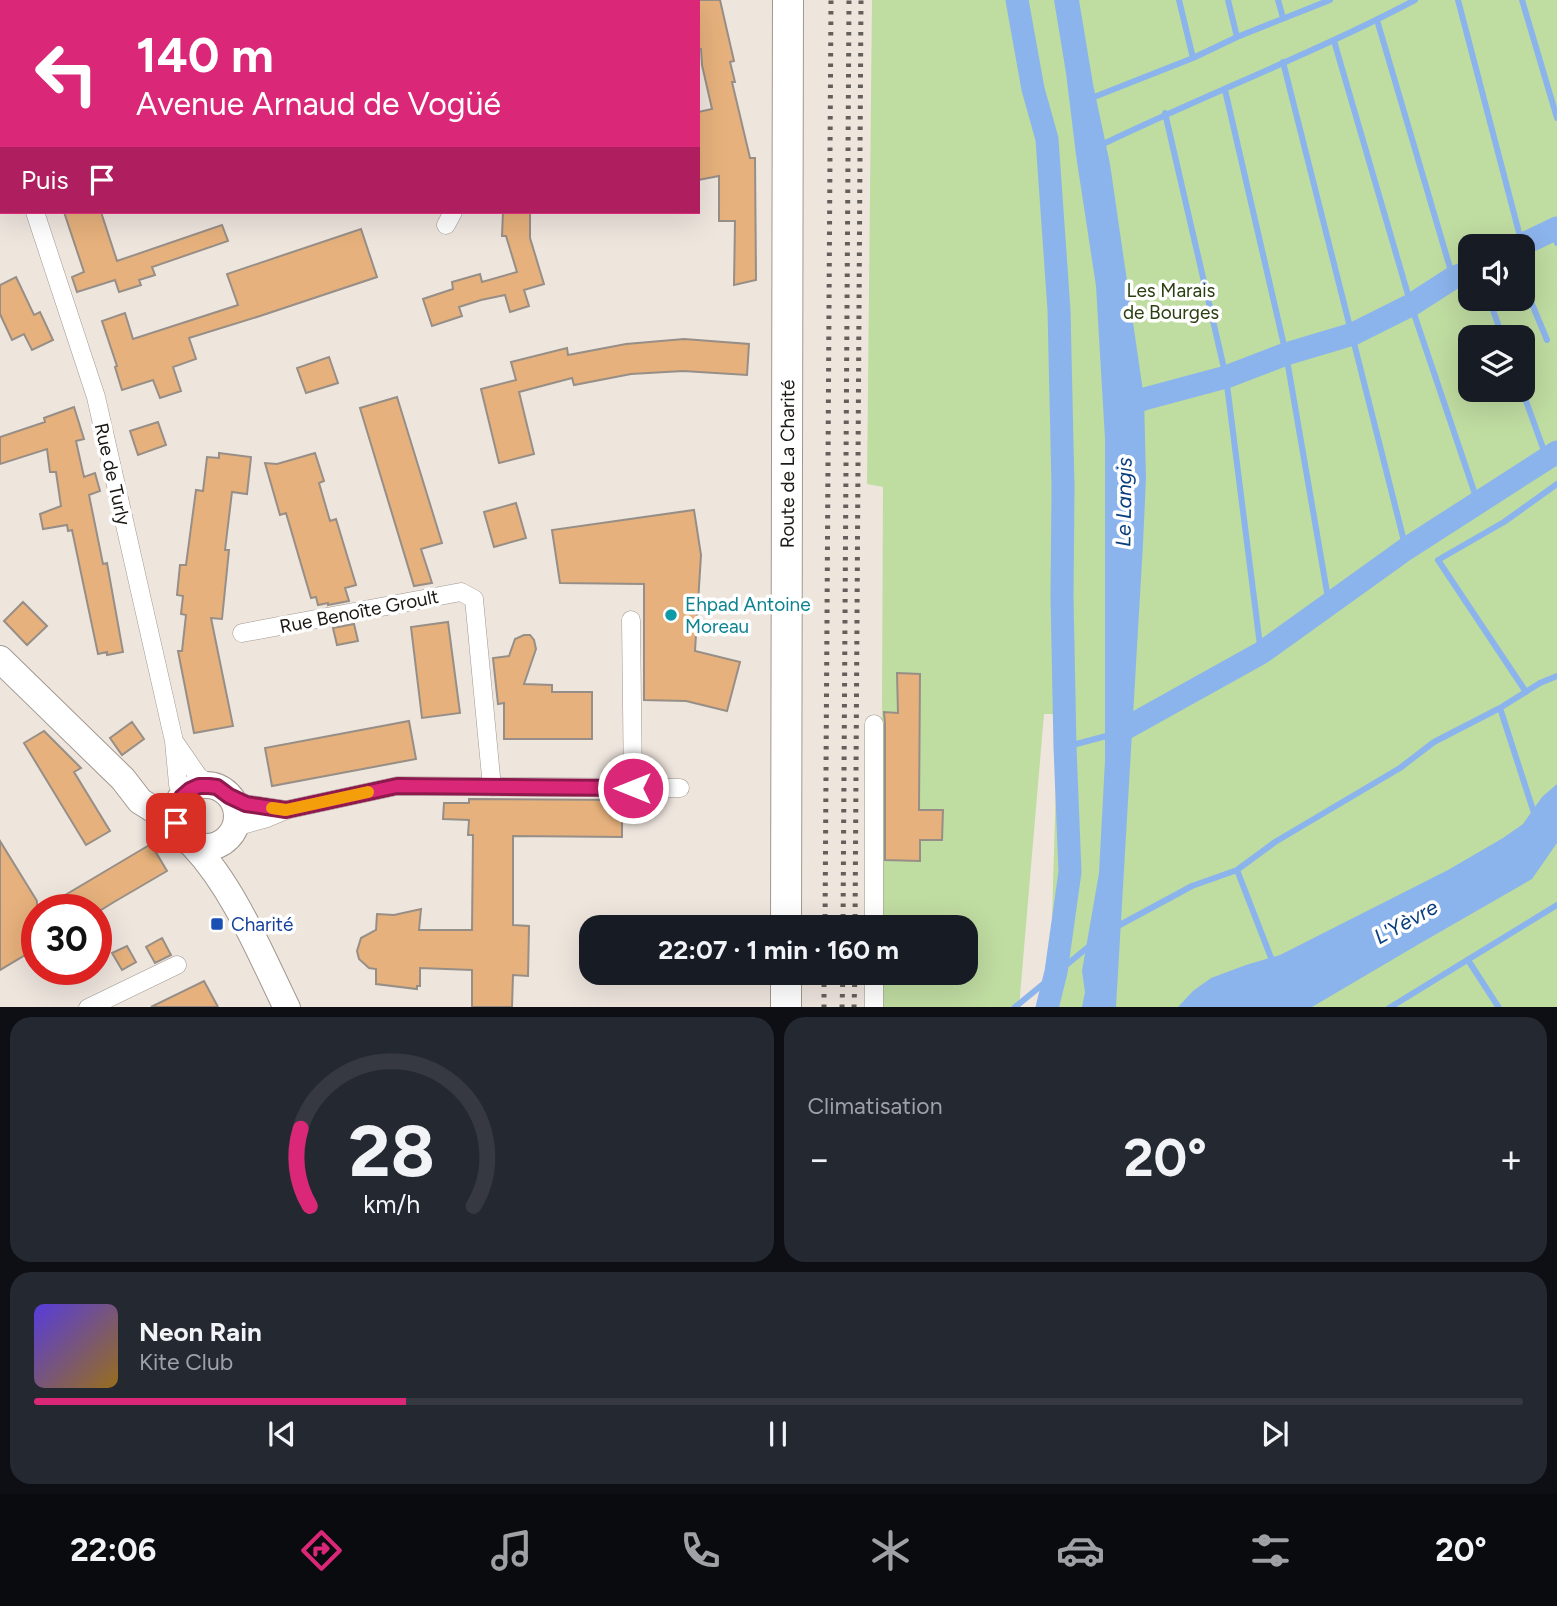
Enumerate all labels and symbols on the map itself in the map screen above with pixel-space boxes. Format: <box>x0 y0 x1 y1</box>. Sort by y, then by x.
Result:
park label: Les Marais de Bourges <box>1123 279 1219 324</box>
street label: Route de La Charité <box>776 380 799 548</box>
street label: Rue de Turly <box>90 421 135 528</box>
water label: Le Langis <box>1110 457 1137 547</box>
street label: Rue Benoîte Groult <box>278 585 441 638</box>
place label: Ehpad Antoine Moreau <box>685 593 811 638</box>
marker: Ehpad Antoine Moreau <box>663 607 679 623</box>
position arrow <box>596 751 670 825</box>
pin <box>146 793 206 853</box>
speed limit sign: 30 <box>21 894 112 985</box>
water label: L'Yèvre <box>1370 894 1442 949</box>
place label: Charité <box>231 913 293 936</box>
marker: Charité <box>209 916 225 932</box>

